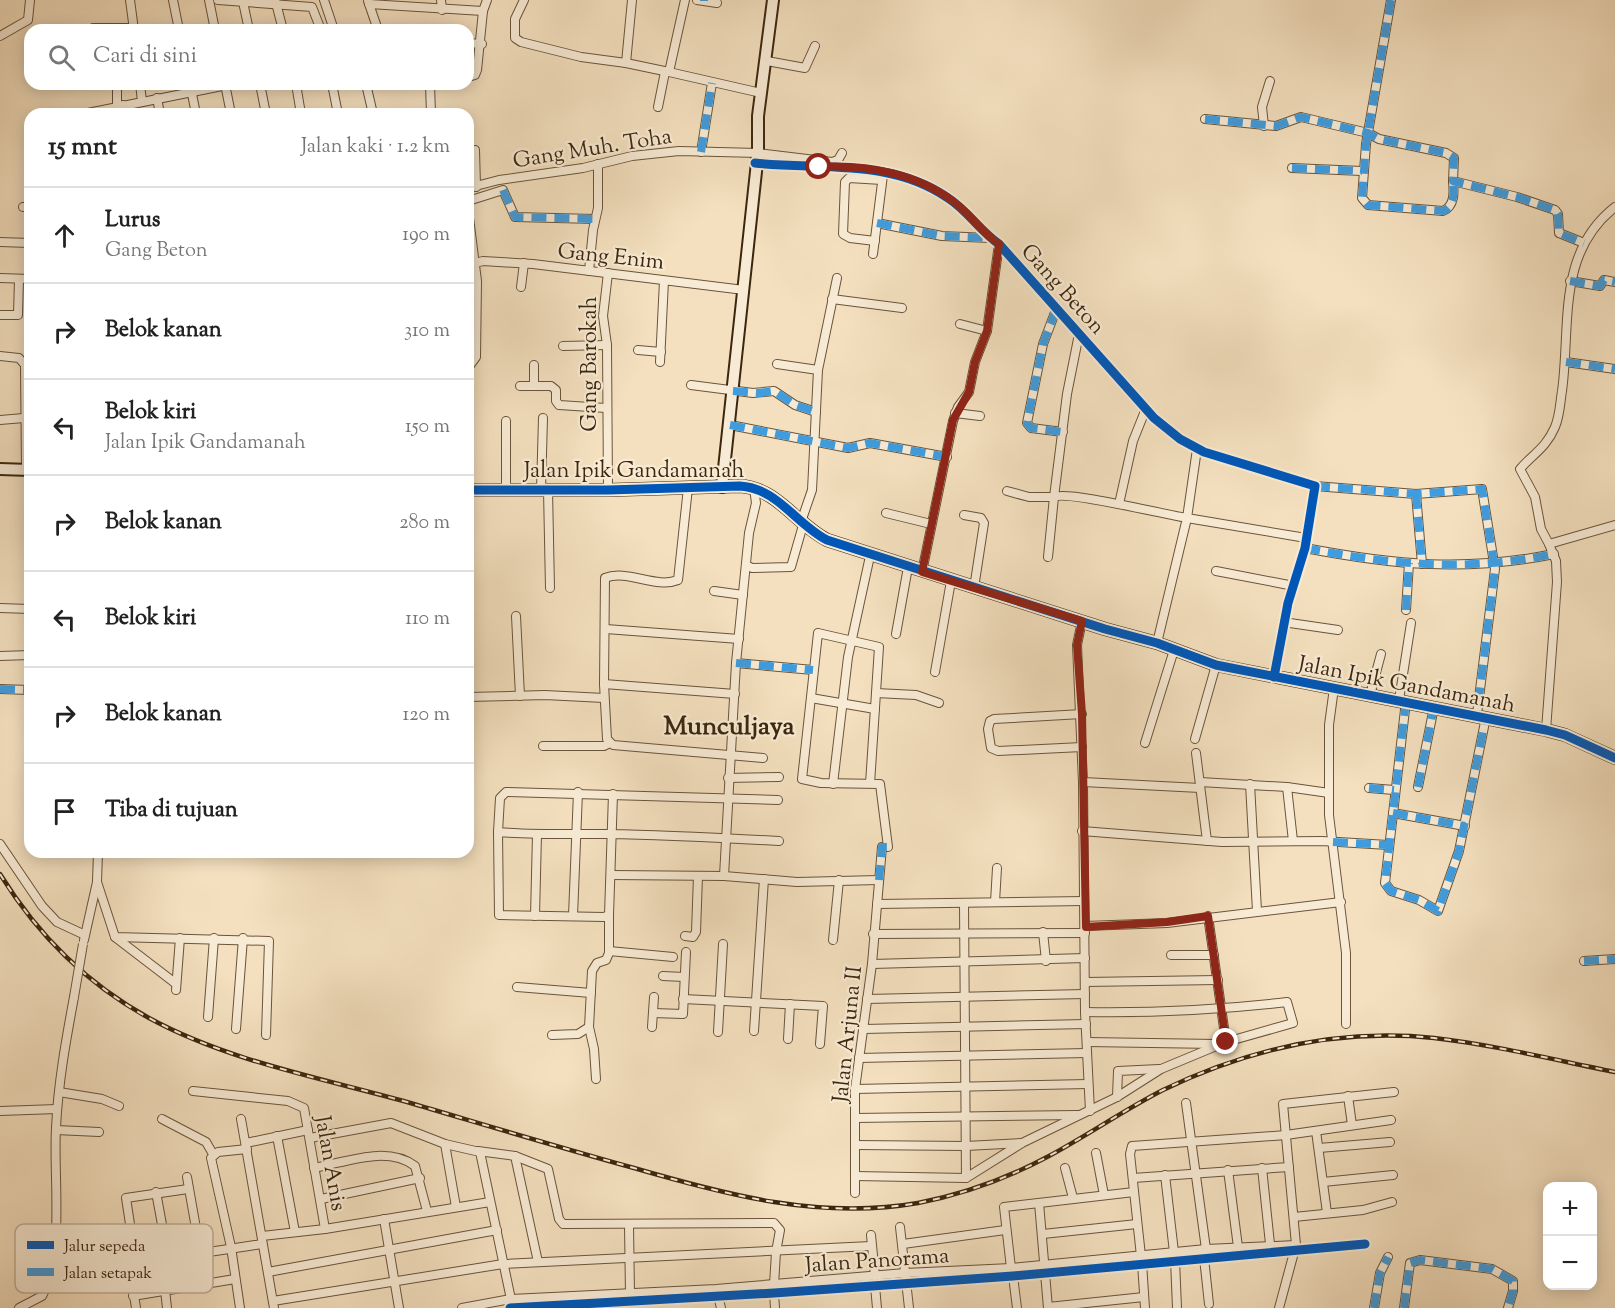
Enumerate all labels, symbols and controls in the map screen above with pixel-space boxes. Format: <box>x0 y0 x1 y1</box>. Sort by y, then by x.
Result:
search box <box>24 24 474 90</box>
icon: search <box>45 41 78 74</box>
text: Cari di sini <box>93 41 197 73</box>
street label: Gang Muh. Toha <box>511 122 674 178</box>
text: 15 mnt <box>48 129 117 166</box>
text: Jalan kaki · 1.2 km <box>301 133 450 162</box>
route start <box>805 153 831 179</box>
text: Lurus <box>105 205 161 237</box>
icon: ahead <box>48 219 81 252</box>
text: 190 m <box>402 221 450 250</box>
street label: Gang Enim <box>556 236 666 279</box>
text: Gang Beton <box>105 237 208 266</box>
street label: Gang Beton <box>1012 237 1111 343</box>
street label: Gang Barokah <box>575 296 607 432</box>
icon: right <box>48 315 81 348</box>
text: Belok kanan <box>105 315 222 347</box>
text: 310 m <box>404 317 450 346</box>
text: Belok kiri <box>105 397 196 429</box>
icon: left <box>48 411 81 444</box>
text: 150 m <box>405 413 450 442</box>
text: Jalan Ipik Gandamanah <box>105 429 306 458</box>
street label: Jalan Ipik Gandamanah <box>523 456 744 488</box>
icon: right <box>48 507 81 540</box>
text: Belok kanan <box>105 507 222 539</box>
text: 280 m <box>399 509 450 538</box>
icon: left <box>48 603 81 636</box>
text: Belok kiri <box>105 603 196 635</box>
text: 110 m <box>405 605 450 634</box>
street label: Jalan Ipik Gandamanah <box>1294 649 1518 723</box>
icon: right <box>48 699 81 732</box>
text: Belok kanan <box>105 699 222 731</box>
text: 120 m <box>402 701 450 730</box>
district label: Munculjaya <box>663 709 795 746</box>
icon: arrive <box>48 795 81 828</box>
text: Tiba di tujuan <box>105 795 238 827</box>
street label: Jalan Arjuna II <box>826 964 872 1105</box>
route end <box>1212 1028 1238 1054</box>
street label: Jalan Anis <box>305 1112 353 1214</box>
map controls <box>1543 1182 1597 1290</box>
button: + <box>1543 1182 1597 1236</box>
legend <box>15 1224 213 1293</box>
text: Jalur sepeda <box>63 1236 146 1259</box>
button: − <box>1543 1236 1597 1290</box>
street label: Jalan Panorama <box>803 1241 950 1283</box>
text: Jalan setapak <box>63 1263 152 1286</box>

